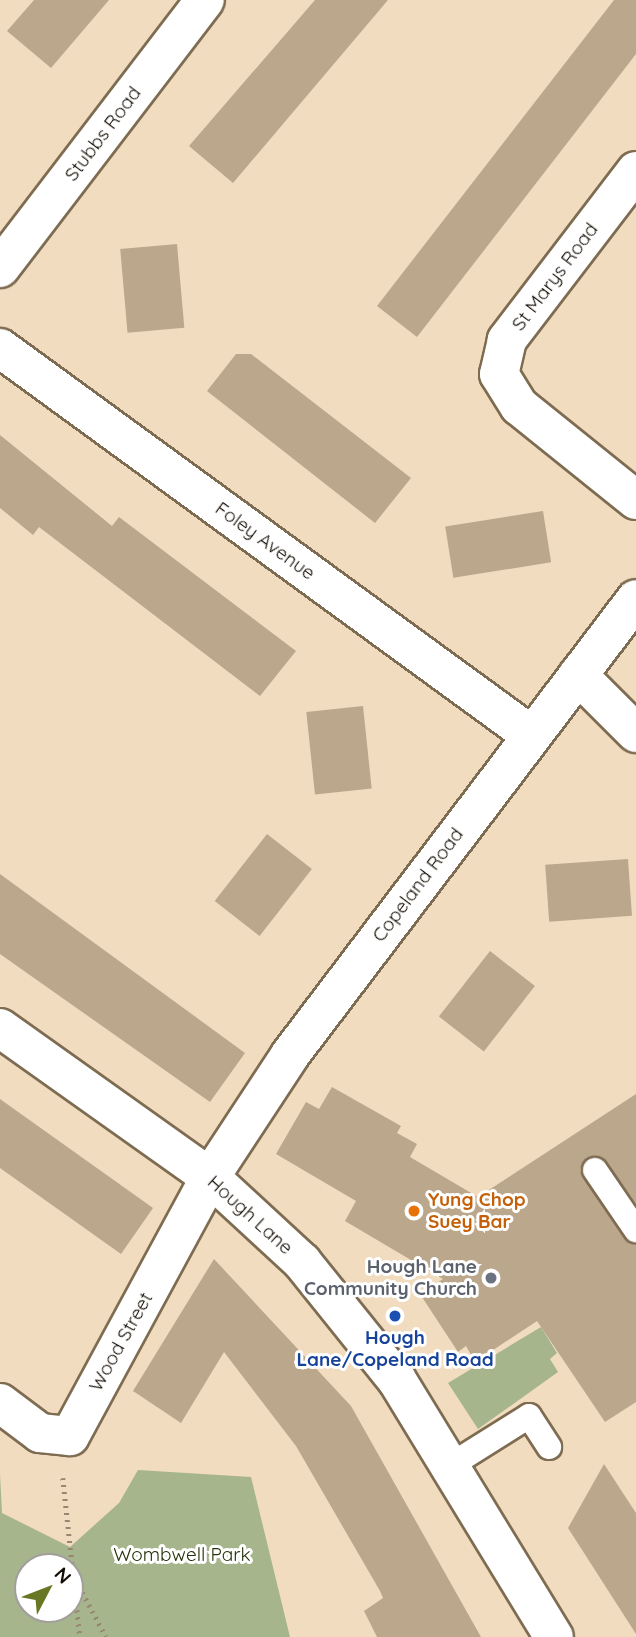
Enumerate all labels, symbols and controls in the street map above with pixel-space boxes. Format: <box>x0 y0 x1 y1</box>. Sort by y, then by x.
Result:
street label: Stubbs Road <box>60 82 146 186</box>
street label: St Marys Road <box>507 219 603 335</box>
street label: Foley Avenue <box>211 497 319 585</box>
street label: Copeland Road <box>368 823 468 947</box>
street label: Hough Lane <box>203 1171 297 1259</box>
place label: Yung Chop Suey Bar <box>428 1189 526 1233</box>
marker: Yung Chop Suey Bar <box>406 1203 422 1219</box>
place label: Hough Lane Community Church <box>304 1256 477 1300</box>
marker: Hough Lane Community Church <box>483 1270 499 1286</box>
street label: Wood Street <box>84 1289 158 1395</box>
marker: Hough Lane/Copeland Road <box>387 1308 403 1324</box>
place label: Hough Lane/Copeland Road <box>296 1327 494 1371</box>
park label: Wombwell Park <box>113 1544 251 1566</box>
north arrow <box>14 1553 84 1623</box>
text: N <box>50 1562 77 1589</box>

